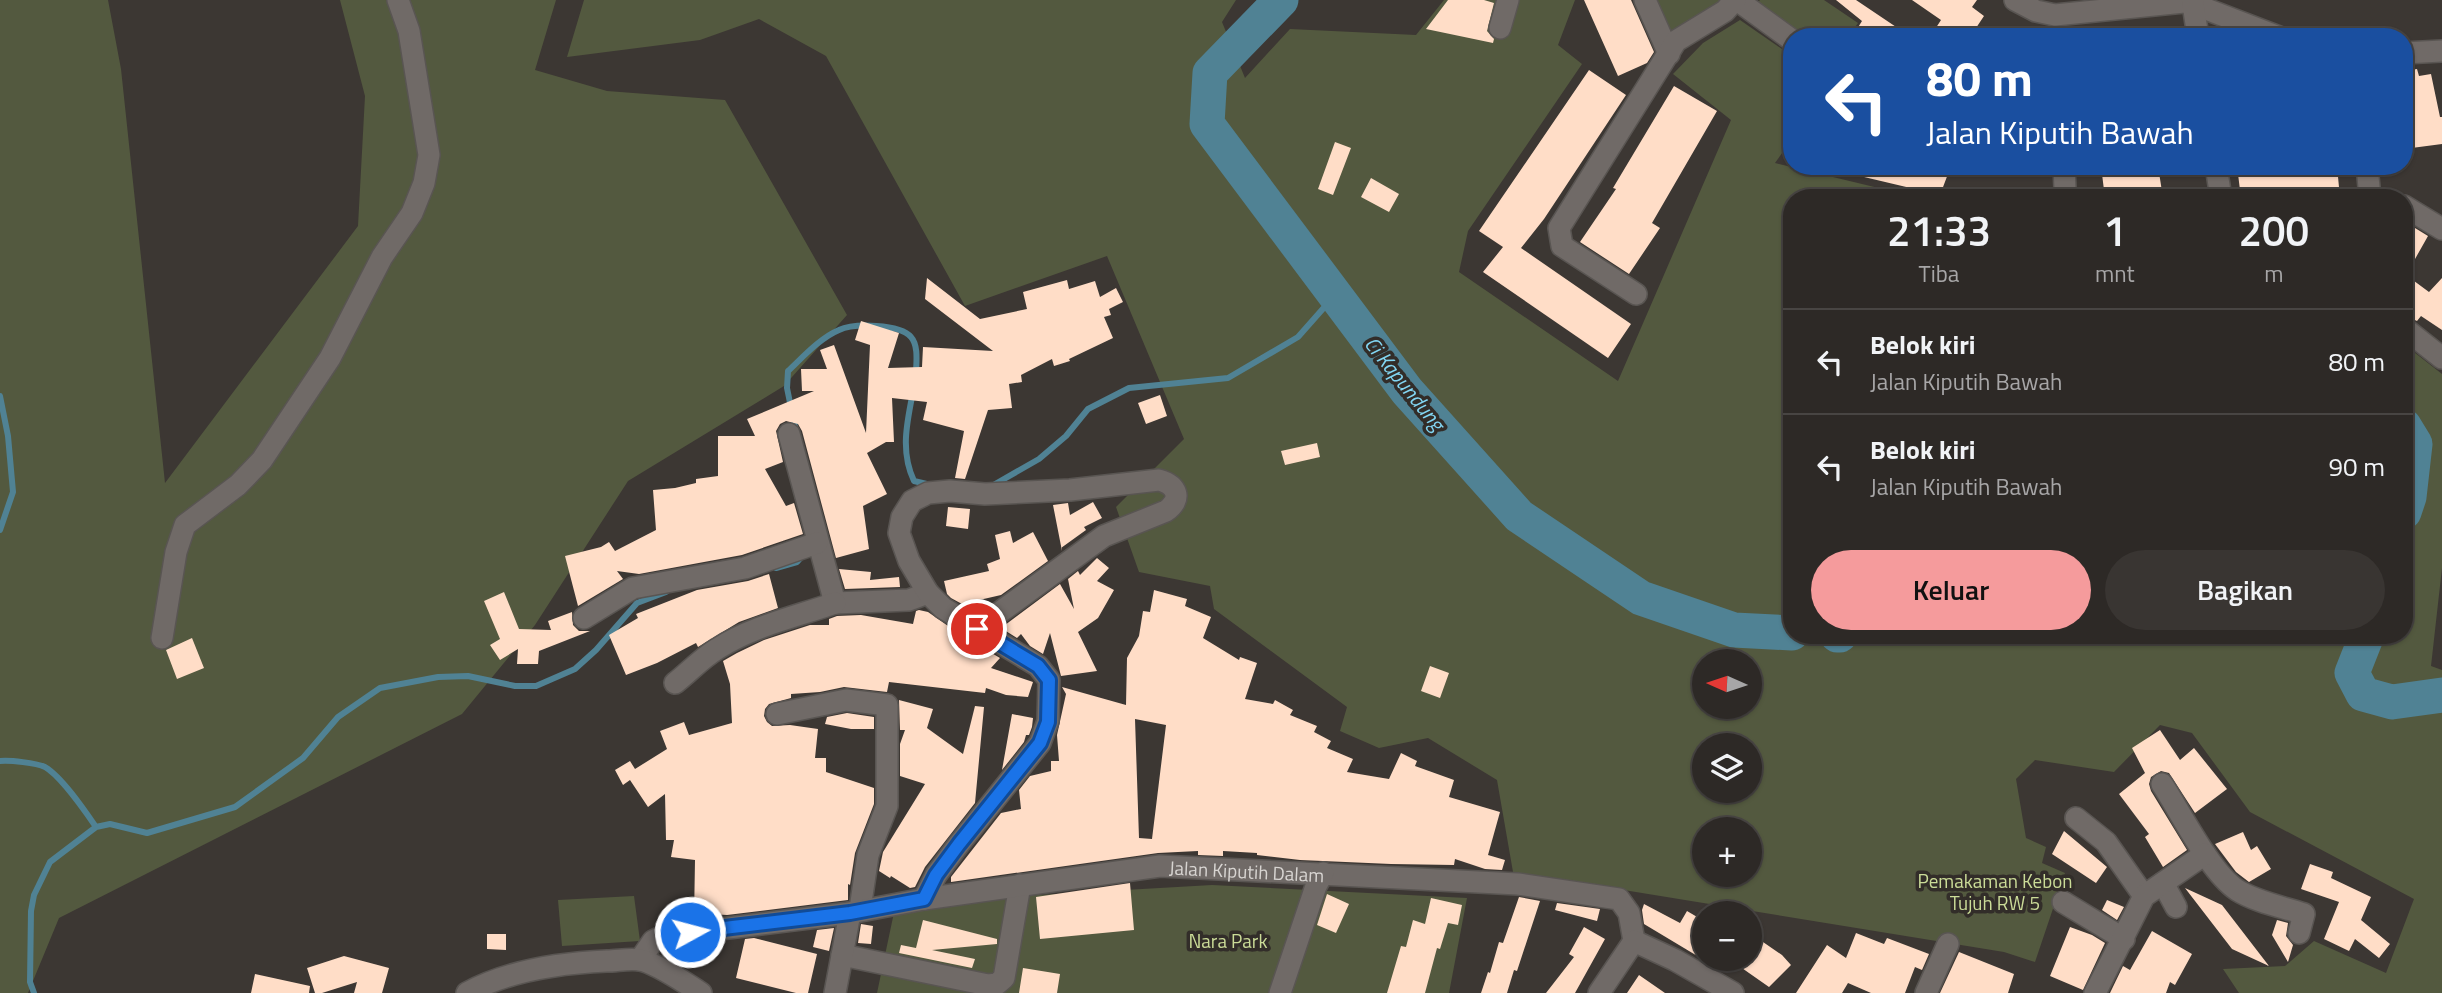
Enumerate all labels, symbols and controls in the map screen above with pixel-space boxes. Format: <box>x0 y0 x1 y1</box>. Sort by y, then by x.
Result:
text: 80 m <box>1926 40 2033 115</box>
icon: left <box>1811 56 1902 147</box>
text: Jalan Kiputih Bawah <box>1926 108 2194 156</box>
text: 21:33 <box>1887 198 1991 262</box>
text: 1 <box>2103 198 2127 262</box>
text: 200 <box>2238 198 2309 262</box>
text: Tiba <box>1919 256 1959 291</box>
text: mnt <box>2095 256 2135 291</box>
text: m <box>2264 256 2283 291</box>
text: Belok kiri <box>1870 325 1976 364</box>
water label: Ci Kapundung <box>1357 329 1454 439</box>
text: 80 m <box>2328 342 2385 381</box>
icon: left <box>1811 343 1849 381</box>
text: Jalan Kiputih Bawah <box>1870 364 2062 399</box>
text: Belok kiri <box>1870 430 1976 469</box>
text: 90 m <box>2328 447 2385 486</box>
icon: left <box>1811 448 1849 486</box>
text: Jalan Kiputih Bawah <box>1870 469 2062 504</box>
button: Keluar <box>1811 550 2091 630</box>
button: Bagikan <box>2105 550 2385 630</box>
pin <box>947 599 1007 659</box>
icon: arrive <box>958 610 996 648</box>
north arrow <box>1692 649 1762 719</box>
map controls <box>1692 649 1762 971</box>
button: layers <box>1692 733 1762 803</box>
button: + <box>1692 817 1762 887</box>
street label: Jalan Kiputih Dalam <box>1168 852 1325 889</box>
park label: Pemakaman Kebon Tujuh RW 5 <box>1918 866 2072 917</box>
position arrow <box>653 895 727 969</box>
button: − <box>1692 901 1762 971</box>
park label: Nara Park <box>1188 926 1268 955</box>

